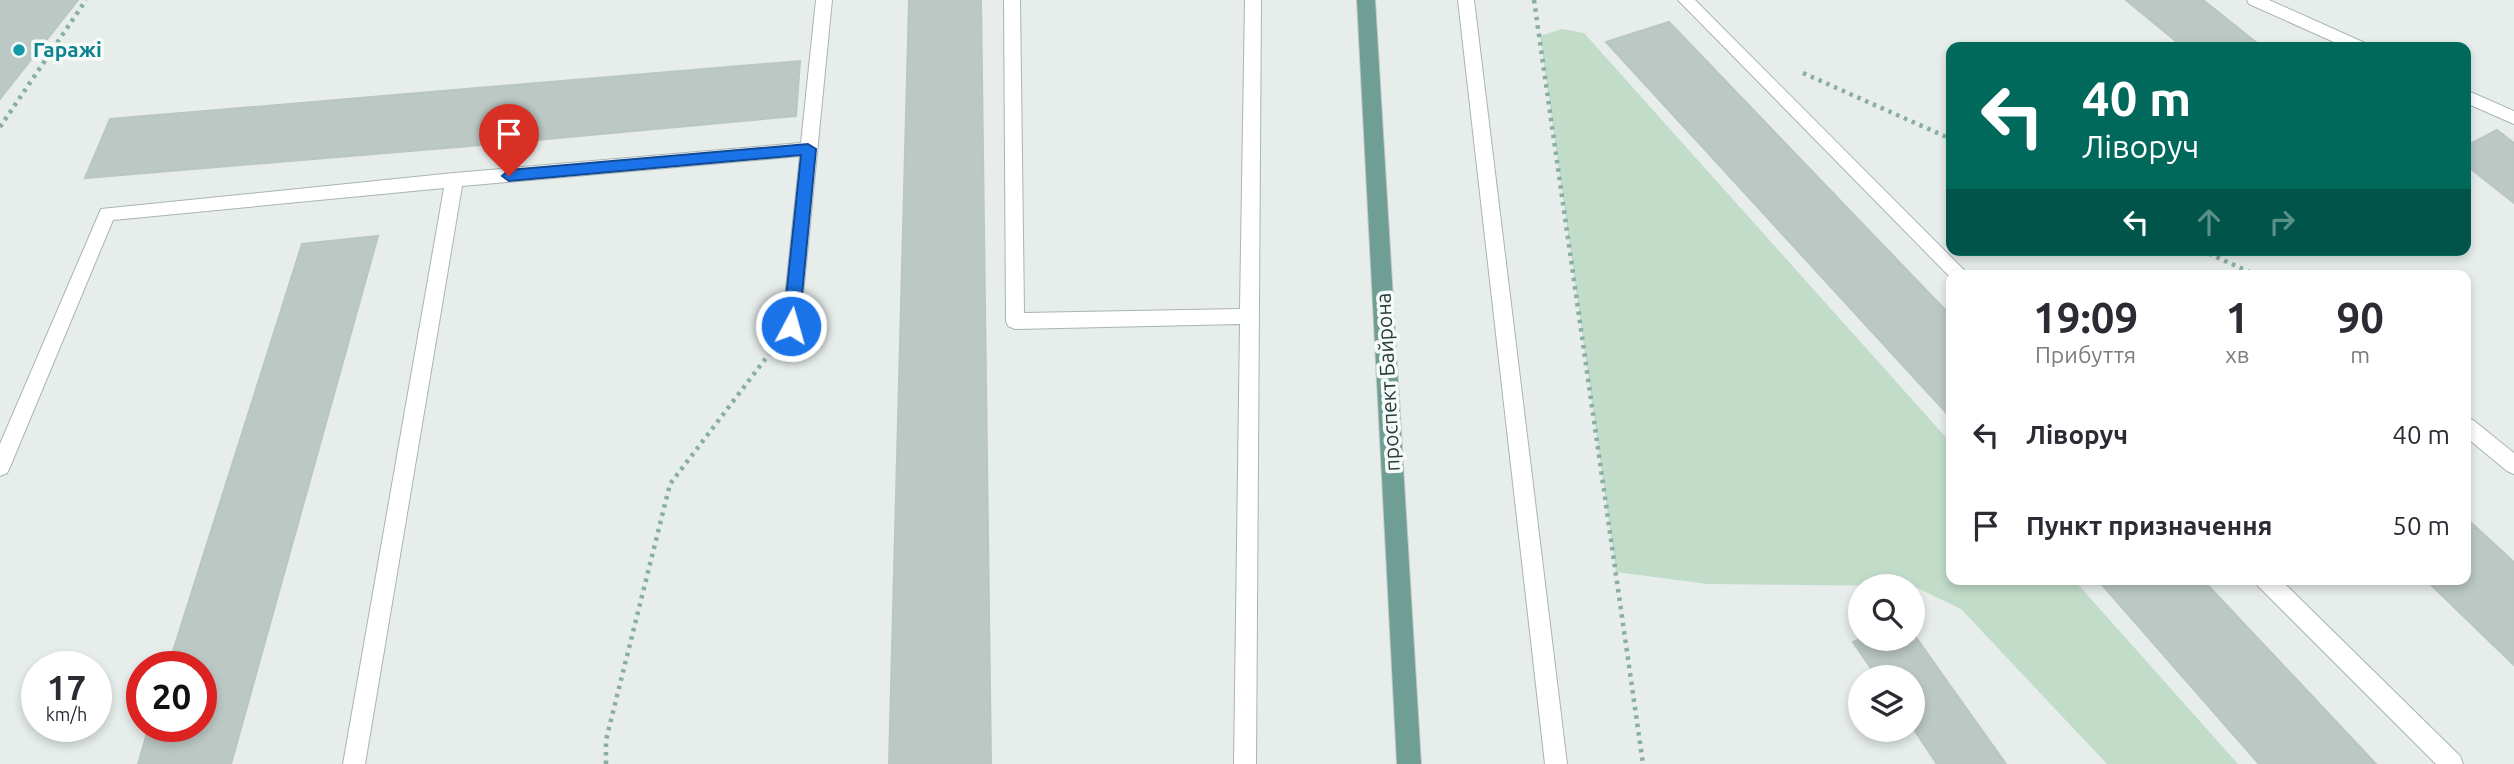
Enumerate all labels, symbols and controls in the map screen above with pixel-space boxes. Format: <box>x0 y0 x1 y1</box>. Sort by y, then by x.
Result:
place label: Гаражі <box>33 37 102 61</box>
marker: Гаражі <box>11 42 27 58</box>
icon: left <box>1967 70 2058 161</box>
text: 40 m <box>2082 70 2191 125</box>
pin <box>479 104 539 176</box>
icon: arrive <box>490 115 528 153</box>
text: Ліворуч <box>2082 128 2199 164</box>
icon: left <box>2117 203 2155 241</box>
icon: ahead <box>2190 203 2228 241</box>
icon: right <box>2263 203 2301 241</box>
position arrow <box>754 289 828 363</box>
street label: проспект Байрона <box>1370 292 1404 472</box>
text: 19:09 <box>2033 294 2138 341</box>
text: 1 <box>2225 294 2249 341</box>
text: 90 <box>2337 294 2384 341</box>
text: Прибуття <box>2035 342 2136 367</box>
text: хв <box>2225 342 2250 367</box>
text: m <box>2350 342 2370 367</box>
icon: left <box>1967 416 2005 454</box>
text: Ліворуч <box>2026 420 2128 449</box>
text: 40 m <box>2392 420 2450 449</box>
icon: arrive <box>1967 507 2005 545</box>
text: Пункт призначення <box>2026 511 2272 540</box>
text: 50 m <box>2392 511 2450 540</box>
map controls <box>1848 574 1925 742</box>
button: search <box>1848 574 1925 651</box>
speed limit sign: 20 <box>126 651 217 742</box>
button: layers <box>1848 665 1925 742</box>
text: 17 <box>47 667 86 707</box>
text: km/h <box>46 704 87 724</box>

